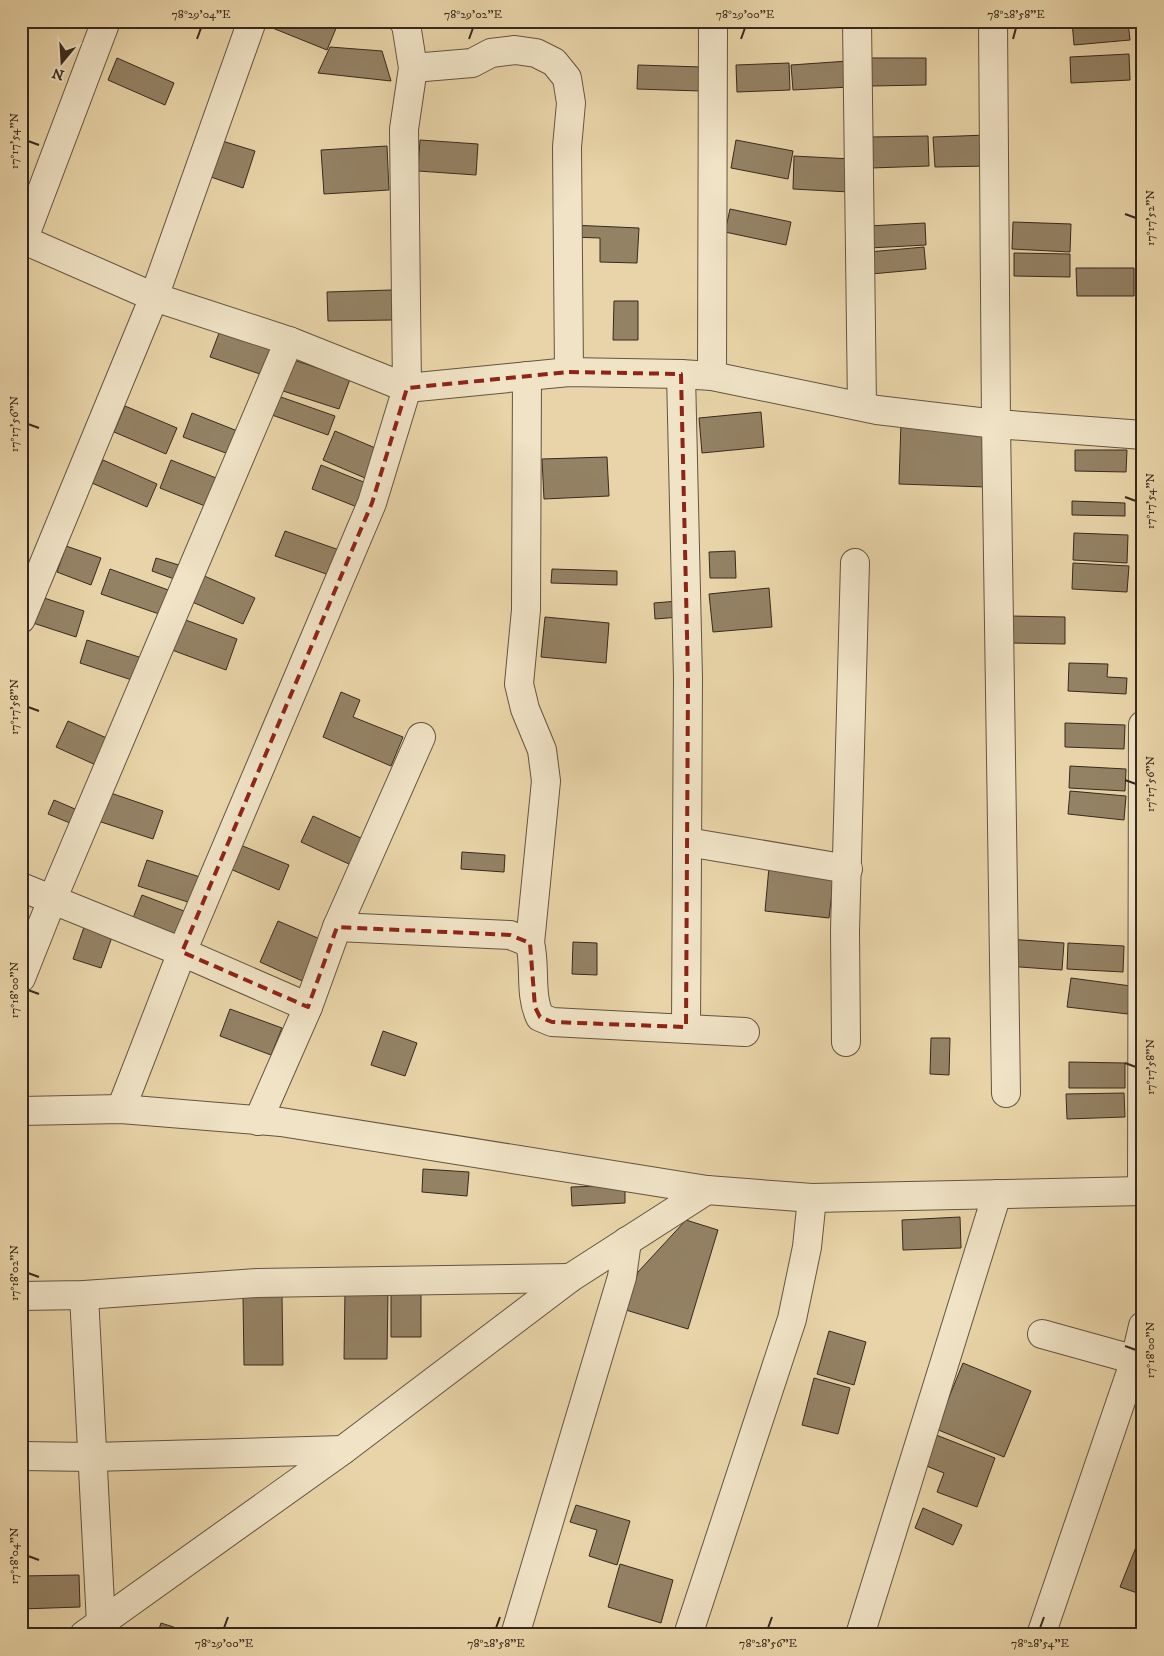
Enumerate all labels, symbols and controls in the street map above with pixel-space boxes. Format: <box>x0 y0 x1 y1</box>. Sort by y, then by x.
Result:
text: 78°29'04"E <box>172 7 231 22</box>
text: 78°29'02"E <box>444 7 502 22</box>
text: 78°29'00"E <box>716 7 775 22</box>
text: 78°28'58"E <box>987 7 1045 22</box>
north arrow <box>38 38 88 88</box>
text: N <box>50 63 67 84</box>
text: 17°17'54"N <box>7 113 22 169</box>
text: 17°17'52"N <box>1143 190 1158 246</box>
text: 17°17'56"N <box>7 396 22 452</box>
text: 17°17'54"N <box>1143 473 1158 529</box>
text: 17°17'58"N <box>7 679 22 735</box>
text: 17°17'56"N <box>1143 756 1158 812</box>
text: 17°18'00"N <box>7 961 22 1018</box>
text: 17°17'58"N <box>1143 1039 1158 1095</box>
text: 17°18'02"N <box>7 1245 22 1301</box>
text: 17°18'00"N <box>1143 1321 1158 1378</box>
text: 17°18'04"N <box>7 1527 22 1585</box>
text: 78°29'00"E <box>195 1636 254 1651</box>
text: 78°28'58"E <box>467 1636 525 1651</box>
text: 78°28'56"E <box>739 1636 797 1651</box>
text: 78°28'54"E <box>1011 1636 1069 1651</box>

